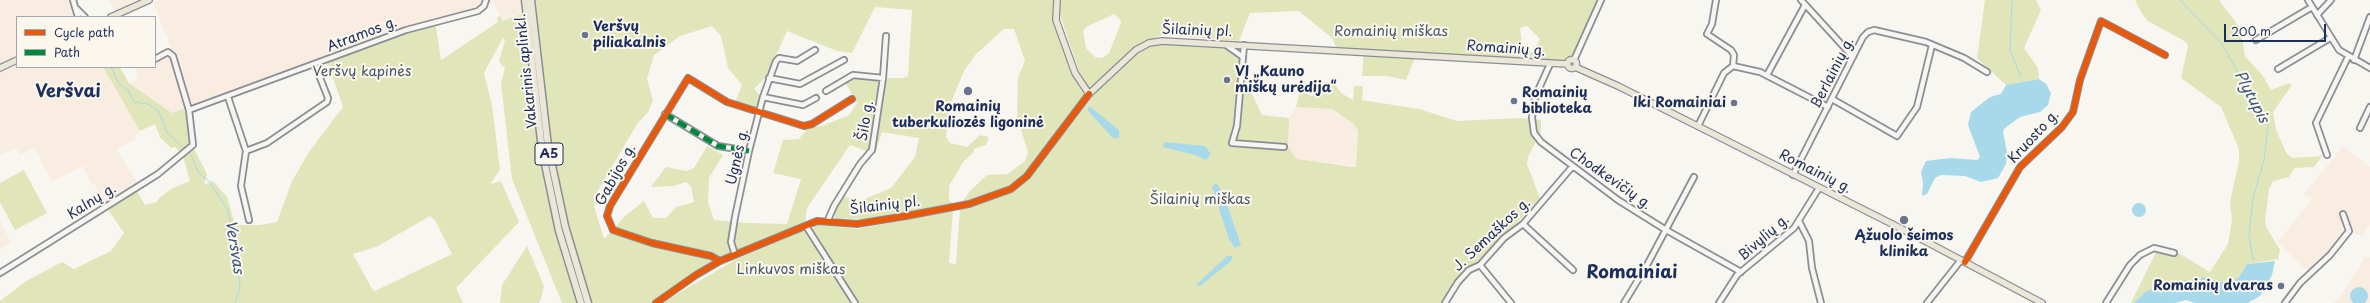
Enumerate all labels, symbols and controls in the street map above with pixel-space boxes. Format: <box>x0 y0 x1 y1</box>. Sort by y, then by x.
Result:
street label: Vakarinis aplinkl. <box>513 13 541 129</box>
street label: Atramos g. <box>325 14 399 56</box>
legend <box>16 16 156 68</box>
scale bar <box>2226 16 2328 42</box>
place label: Veršvų piliakalnis <box>593 19 666 52</box>
street label: Šilainių pl. <box>1161 21 1233 41</box>
text: 200 m <box>2231 22 2271 40</box>
text: Cycle path <box>54 23 115 41</box>
park label: Romainių miškas <box>1334 24 1448 40</box>
marker: Veršvų piliakalnis <box>580 30 590 40</box>
street label: Berlainių g. <box>1808 35 1858 111</box>
street label: Romainių g. <box>1466 38 1546 60</box>
text: Path <box>54 43 80 61</box>
park label: Veršvų kapinės <box>313 64 411 80</box>
place label: VĮ „Kauno miškų urėdija“ <box>1235 64 1336 96</box>
water label: Plytupis <box>2230 68 2272 126</box>
marker: VĮ „Kauno miškų urėdija“ <box>1222 75 1232 85</box>
district label: Veršvai <box>35 81 101 103</box>
marker: Romainių tuberkuliozės ligoninė <box>962 85 974 97</box>
place label: Romainių biblioteka <box>1522 85 1592 118</box>
place label: Iki Romainiai <box>1633 95 1726 111</box>
marker: Romainių biblioteka <box>1509 96 1519 106</box>
marker: Iki Romainiai <box>1729 98 1739 108</box>
place label: Romainių tuberkuliozės ligoninė <box>892 99 1044 132</box>
street label: Šilo g. <box>855 100 877 142</box>
street label: Kruosto g. <box>2005 107 2063 167</box>
street label: Ugnės g. <box>723 127 753 187</box>
street label: Gabijos g. <box>592 141 640 209</box>
road number: A5 <box>535 143 563 165</box>
street label: Chodkevičių g. <box>1566 144 1654 214</box>
street label: Romainių g. <box>1776 147 1854 197</box>
street label: Kalnų g. <box>64 180 120 224</box>
park label: Šilainių miškas <box>1150 192 1250 208</box>
street label: Šilainių pl. <box>849 193 921 219</box>
street label: J. Semaškos g. <box>1450 195 1534 275</box>
street label: Bivylių g. <box>1735 211 1793 265</box>
marker: Ąžuolo šeimos klinika <box>1898 214 1910 226</box>
water label: Veršvas <box>221 219 247 275</box>
place label: Ąžuolo šeimos klinika <box>1855 228 1953 260</box>
park label: Linkuvos miškas <box>736 262 846 278</box>
district label: Romainiai <box>1587 262 1677 284</box>
place label: Romainių dvaras <box>2153 278 2273 294</box>
marker: Romainių dvaras <box>2276 281 2286 291</box>

